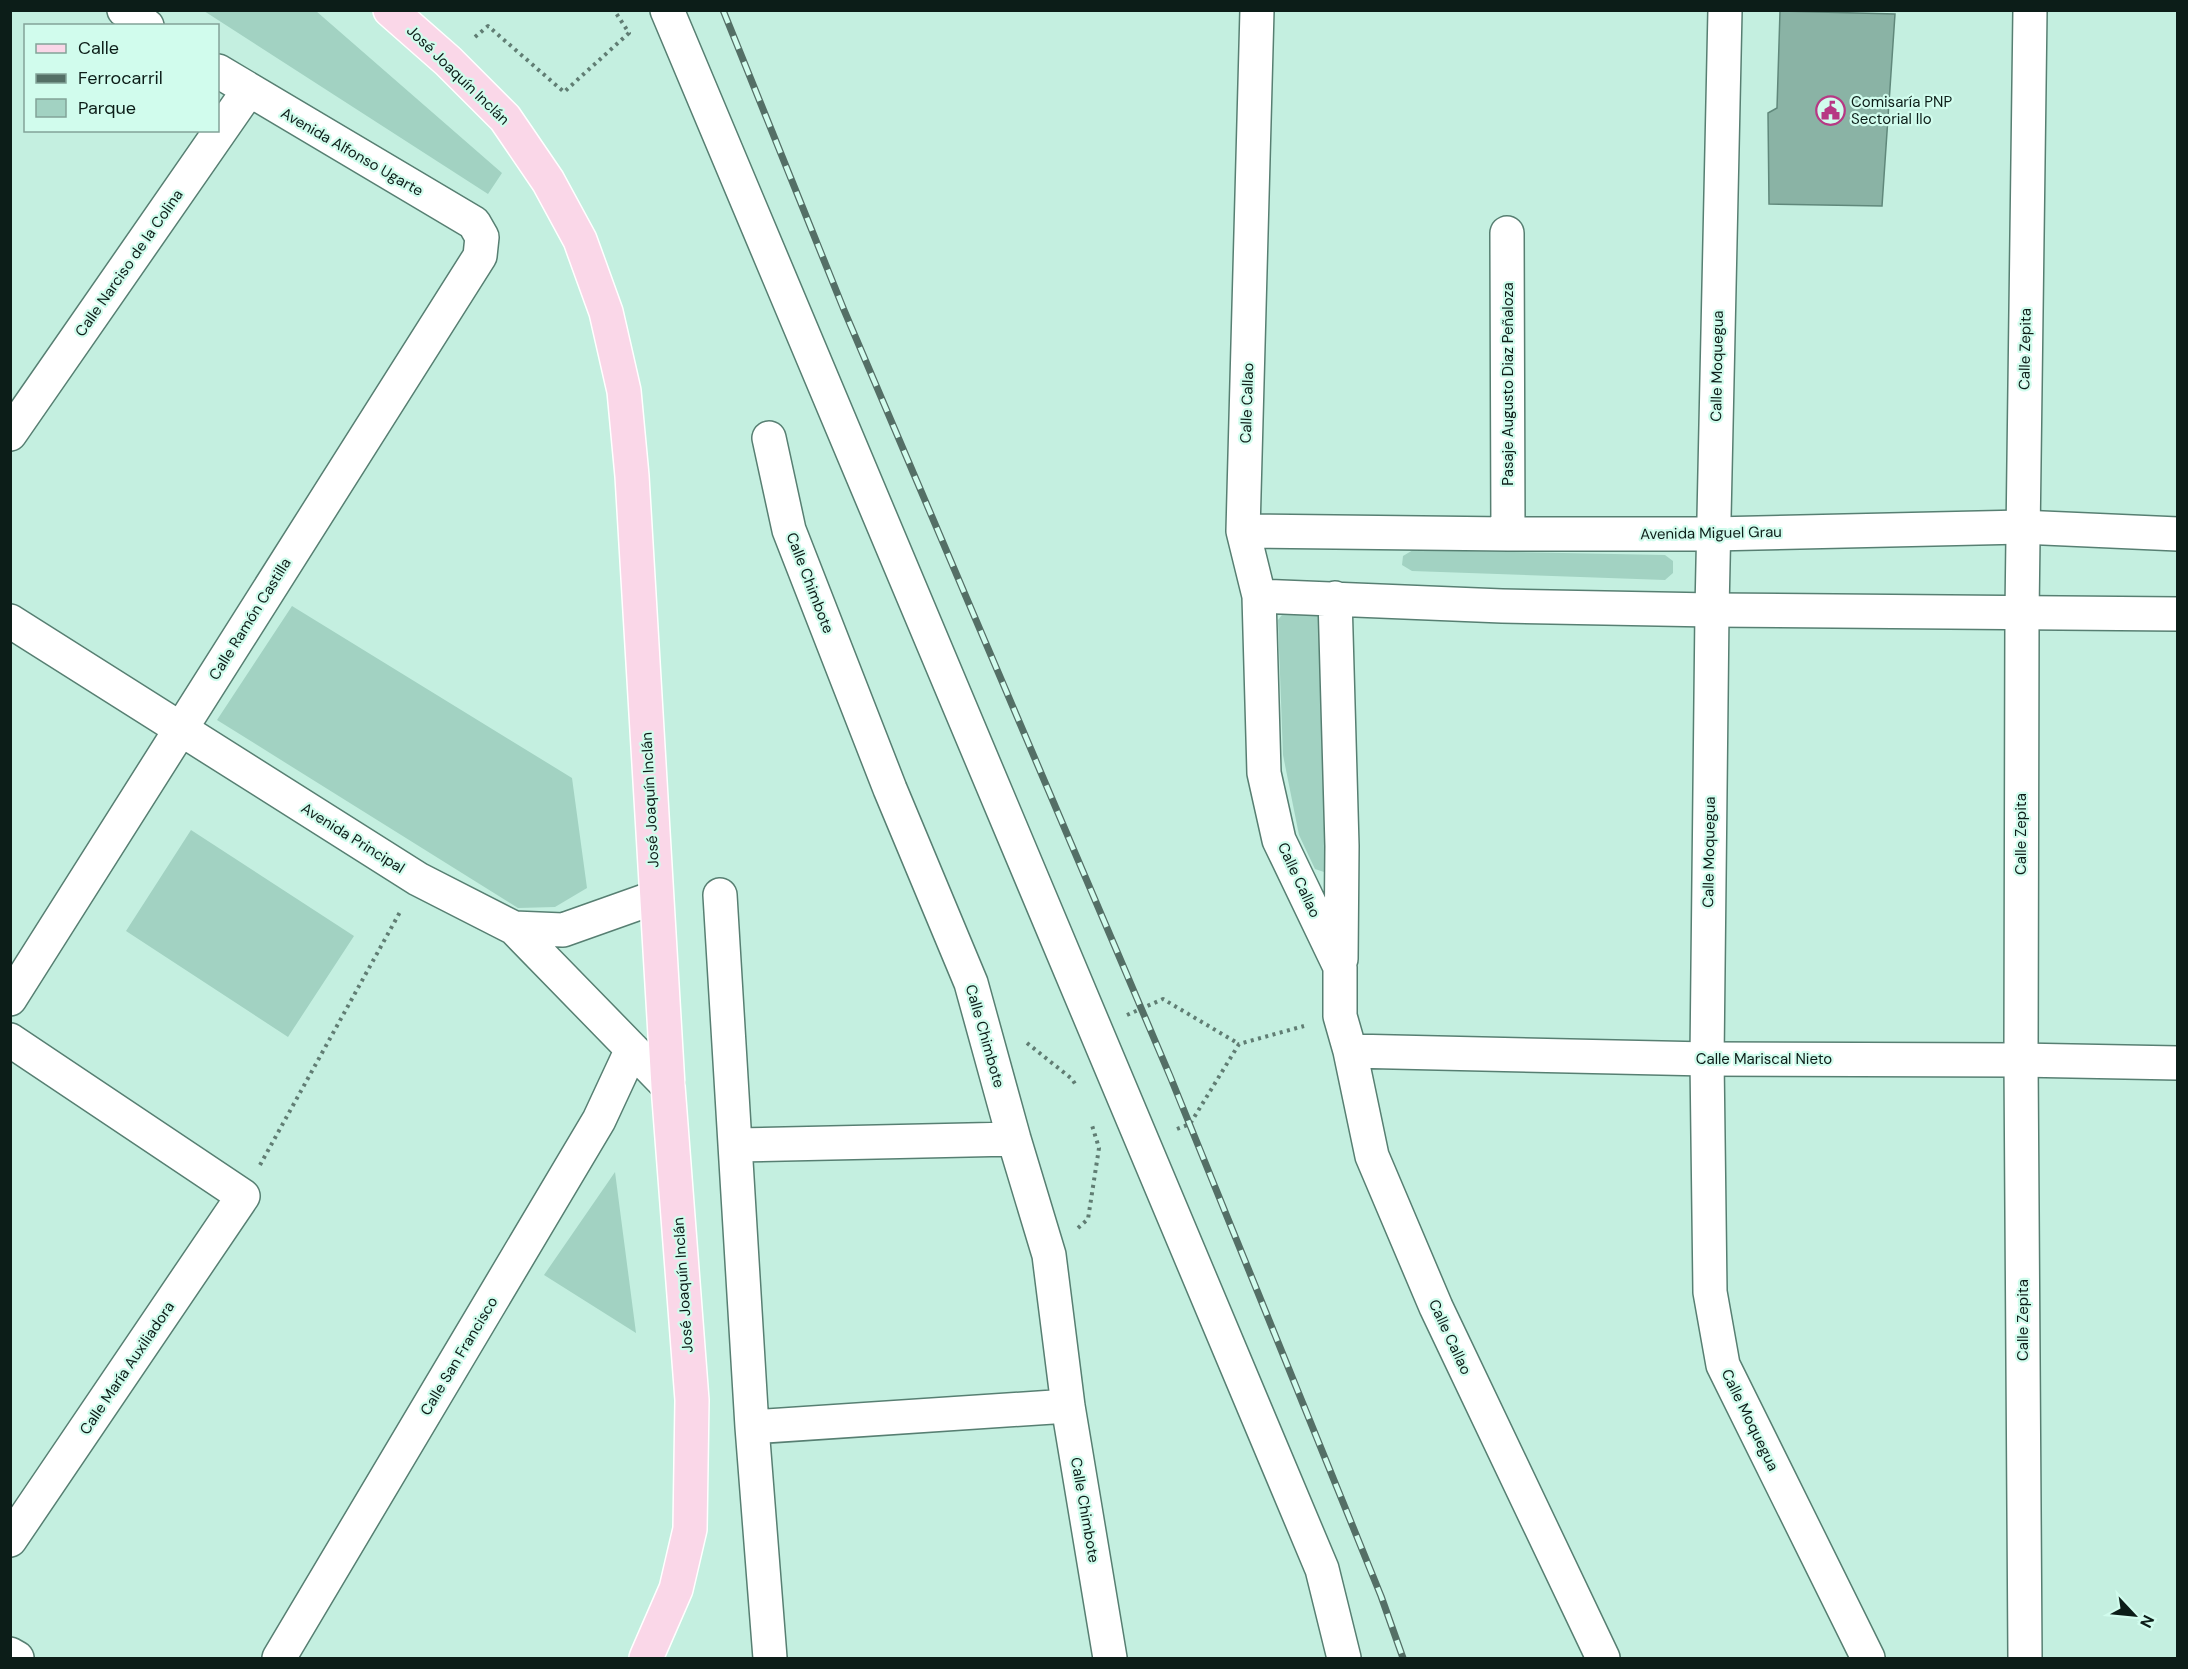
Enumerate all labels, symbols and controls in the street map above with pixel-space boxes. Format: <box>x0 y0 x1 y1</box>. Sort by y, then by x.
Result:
street label: José Joaquín Inclán <box>402 21 514 129</box>
legend <box>24 24 219 132</box>
text: Calle <box>78 36 119 60</box>
text: Ferrocarril <box>78 66 163 90</box>
place label: Comisaría PNP Sectorial Ilo <box>1851 92 1952 129</box>
public building icon: Comisaría PNP Sectorial Ilo <box>1814 95 1846 127</box>
text: Parque <box>78 96 136 120</box>
street label: Avenida Alfonso Ugarte <box>277 103 427 201</box>
street label: Calle Narciso de la Colina <box>71 185 187 341</box>
street label: Pasaje Augusto Diaz Peñaloza <box>1498 282 1518 486</box>
street label: Calle Zepita <box>2014 308 2036 390</box>
street label: Calle Moquegua <box>1706 310 1728 422</box>
street label: Calle Callao <box>1236 362 1258 444</box>
street label: Avenida Miguel Grau <box>1640 522 1782 544</box>
street label: Calle Chimbote <box>782 530 838 636</box>
street label: Calle Ramón Castilla <box>204 554 296 684</box>
street label: José Joaquín Inclán <box>636 732 664 868</box>
street label: Calle Zepita <box>2011 793 2031 875</box>
street label: Calle Moquegua <box>1698 796 1720 908</box>
street label: Avenida Principal <box>297 798 409 878</box>
street label: Calle Callao <box>1273 839 1325 921</box>
street label: Calle Chimbote <box>961 982 1009 1090</box>
street label: Calle Mariscal Nieto <box>1696 1049 1832 1069</box>
street label: José Joaquín Inclán <box>668 1217 698 1353</box>
street label: Calle Zepita <box>2013 1279 2033 1361</box>
street label: Calle San Francisco <box>416 1293 502 1419</box>
street label: Calle Callao <box>1424 1296 1476 1378</box>
street label: Calle María Auxiliadora <box>75 1298 179 1438</box>
street label: Calle Moquegua <box>1717 1366 1783 1474</box>
street label: Calle Chimbote <box>1066 1456 1104 1564</box>
north arrow <box>2104 1585 2164 1645</box>
text: N <box>2135 1612 2159 1631</box>

